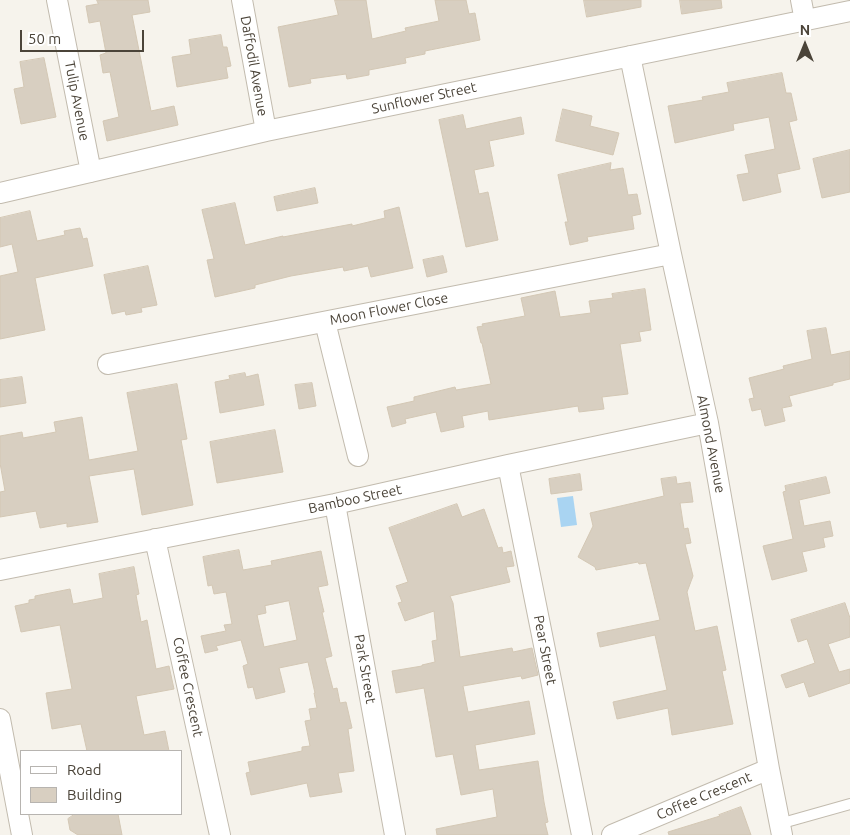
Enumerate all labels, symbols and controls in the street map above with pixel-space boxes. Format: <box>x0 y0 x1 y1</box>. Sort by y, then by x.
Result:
street label: Daffodil Avenue <box>237 15 271 117</box>
scale bar <box>22 20 146 52</box>
north arrow <box>780 20 830 70</box>
text: N <box>800 22 810 38</box>
text: 50 m <box>28 30 61 47</box>
street label: Tulip Avenue <box>61 60 93 142</box>
street label: Sunflower Street <box>370 79 478 117</box>
street label: Moon Flower Close <box>328 289 450 329</box>
street label: Almond Avenue <box>693 394 729 494</box>
street label: Bamboo Street <box>307 481 403 517</box>
street label: Pear Street <box>530 614 560 686</box>
street label: Park Street <box>351 633 379 705</box>
street label: Coffee Crescent <box>169 636 207 738</box>
legend <box>20 750 182 815</box>
text: Road <box>67 761 102 778</box>
street label: Coffee Crescent <box>654 768 754 824</box>
text: Building <box>67 786 122 803</box>

